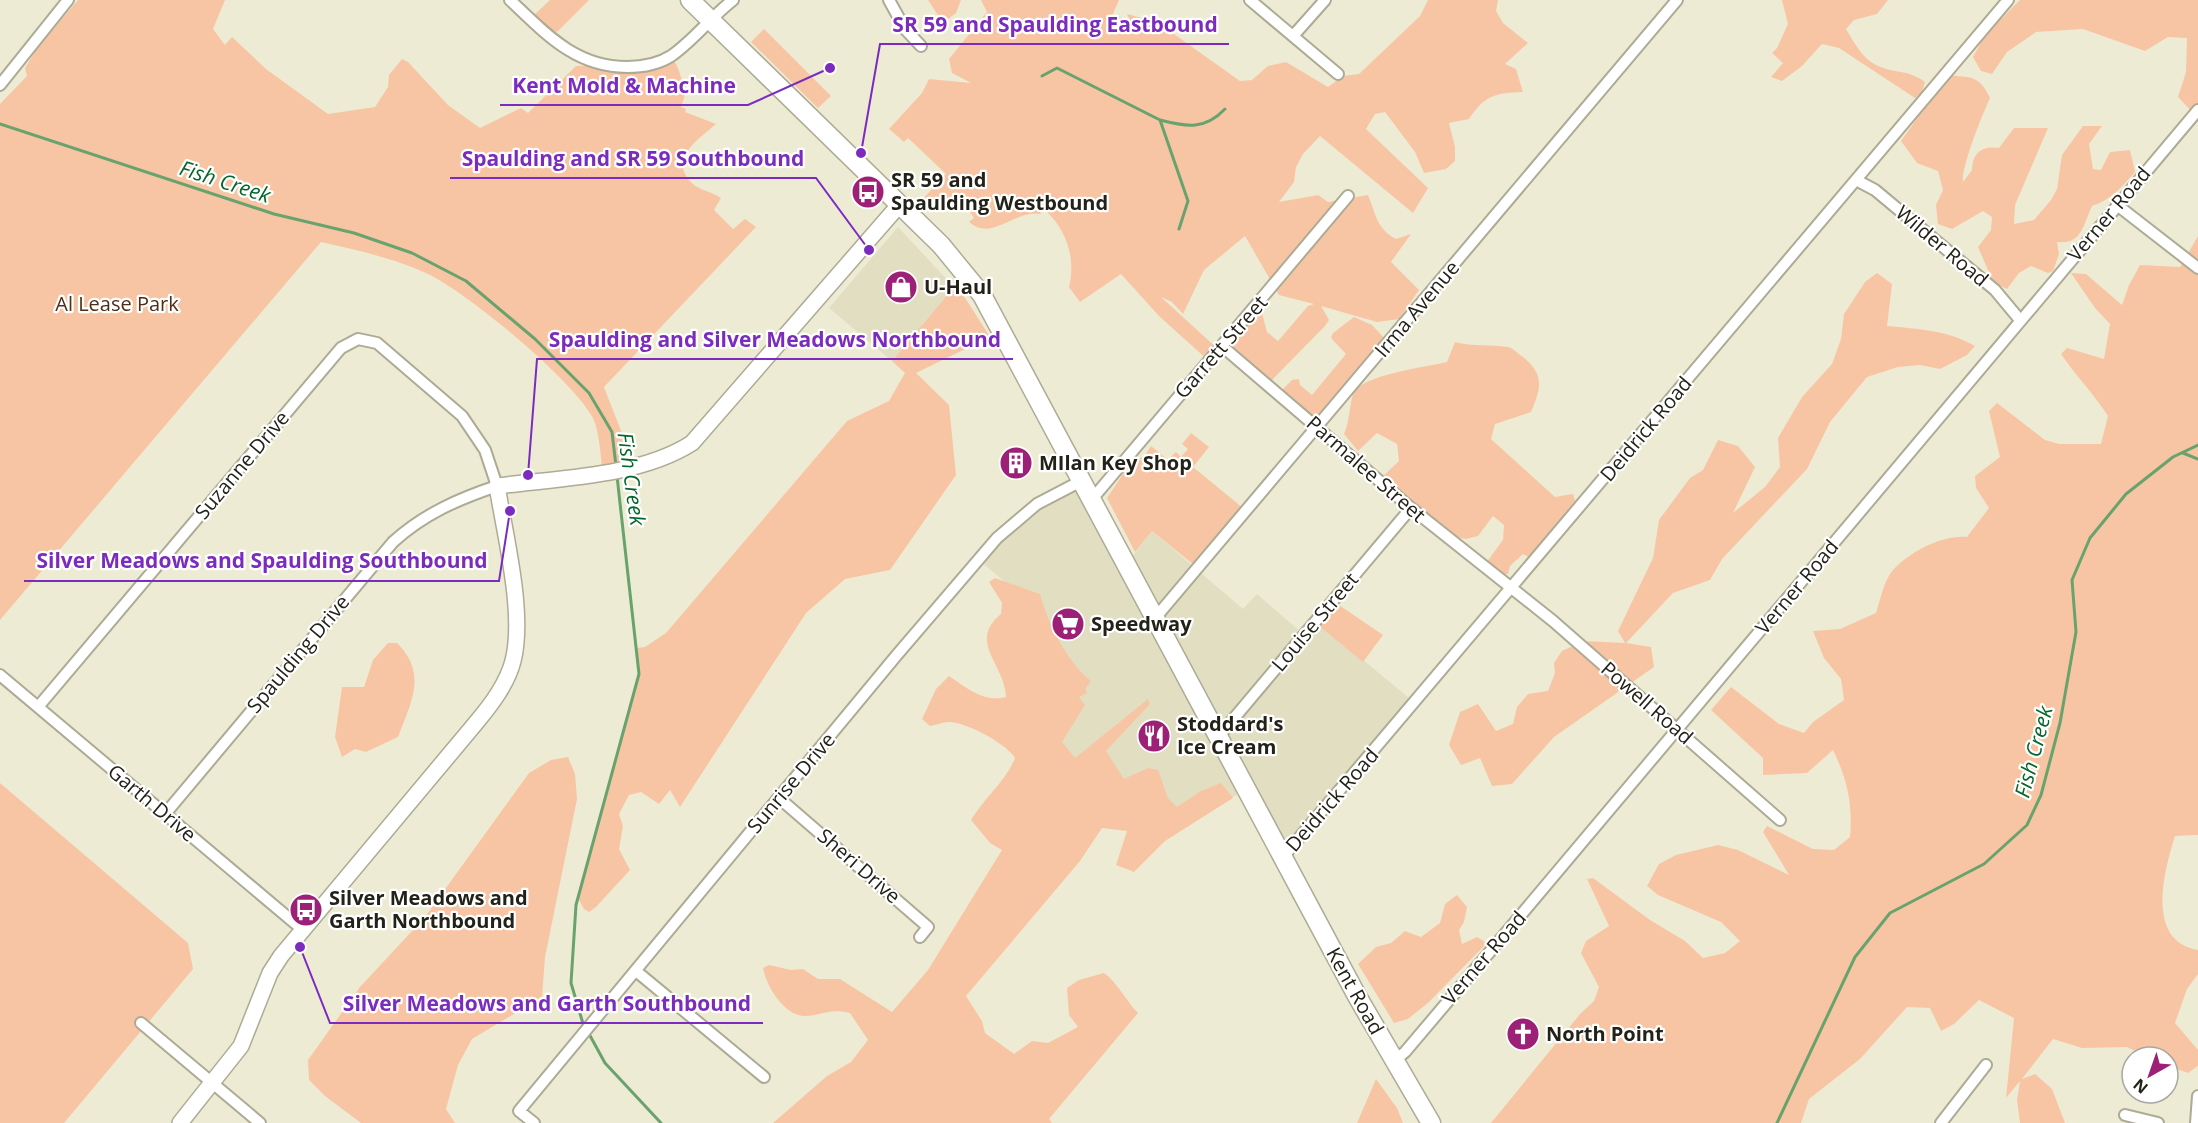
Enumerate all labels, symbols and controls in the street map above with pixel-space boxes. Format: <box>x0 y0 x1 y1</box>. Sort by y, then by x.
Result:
callout: SR 59 and Spaulding Eastbound <box>880 5 1229 44</box>
text: SR 59 and Spaulding Eastbound <box>892 10 1218 38</box>
callout: Kent Mold & Machine <box>500 66 748 105</box>
text: Kent Mold & Machine <box>512 71 736 99</box>
callout: Spaulding and SR 59 Southbound <box>450 139 816 178</box>
text: Spaulding and SR 59 Southbound <box>462 144 804 172</box>
water label: Fish Creek <box>176 153 275 209</box>
street label: Verner Road <box>2061 161 2156 267</box>
place label: SR 59 and Spaulding Westbound <box>891 166 1108 216</box>
bus stop icon: SR 59 and Spaulding Westbound <box>850 174 886 210</box>
street label: Wilder Road <box>1890 199 1994 292</box>
street label: Irma Avenue <box>1368 255 1465 363</box>
shop icon: U-Haul <box>883 269 919 305</box>
place label: U-Haul <box>924 273 992 300</box>
street label: Garrett Street <box>1168 289 1273 404</box>
park label: Al Lease Park <box>55 290 179 317</box>
callout: Spaulding and Silver Meadows Northbound <box>537 320 1013 359</box>
text: Spaulding and Silver Meadows Northbound <box>549 325 1001 353</box>
street label: Deidrick Road <box>1594 370 1698 487</box>
street label: Suzanne Drive <box>188 405 295 525</box>
street label: Parmalee Street <box>1301 409 1432 528</box>
water label: Fish Creek <box>612 430 652 528</box>
building icon: MIlan Key Shop <box>998 445 1034 481</box>
place label: MIlan Key Shop <box>1039 449 1192 476</box>
street label: Verner Road <box>1749 534 1844 640</box>
callout: Silver Meadows and Spaulding Southbound <box>24 542 499 581</box>
text: Silver Meadows and Spaulding Southbound <box>36 546 488 574</box>
street label: Louise Street <box>1265 566 1364 677</box>
street label: Spaulding Drive <box>240 589 355 718</box>
supermarket icon: Speedway <box>1050 606 1086 642</box>
place label: Speedway <box>1091 610 1192 637</box>
street label: Powell Road <box>1596 655 1699 750</box>
water label: Fish Creek <box>2007 702 2059 801</box>
place label: Stoddard's Ice Cream <box>1177 710 1284 760</box>
restaurant icon: Stoddard's Ice Cream <box>1136 718 1172 754</box>
street label: Sunrise Drive <box>741 727 841 839</box>
street label: Deidrick Road <box>1279 742 1384 857</box>
street label: Garth Drive <box>103 758 202 847</box>
street label: Sheri Drive <box>812 822 907 909</box>
place label: Silver Meadows and Garth Northbound <box>329 884 528 934</box>
bus stop icon: Silver Meadows and Garth Northbound <box>288 892 324 928</box>
street label: Verner Road <box>1435 905 1532 1010</box>
street label: Kent Road <box>1320 942 1390 1039</box>
callout: Silver Meadows and Garth Southbound <box>330 984 763 1023</box>
text: Silver Meadows and Garth Southbound <box>343 989 751 1017</box>
church icon: North Point <box>1505 1016 1541 1052</box>
place label: North Point <box>1546 1020 1664 1047</box>
north arrow <box>2120 1045 2180 1105</box>
text: N <box>2128 1074 2152 1099</box>

